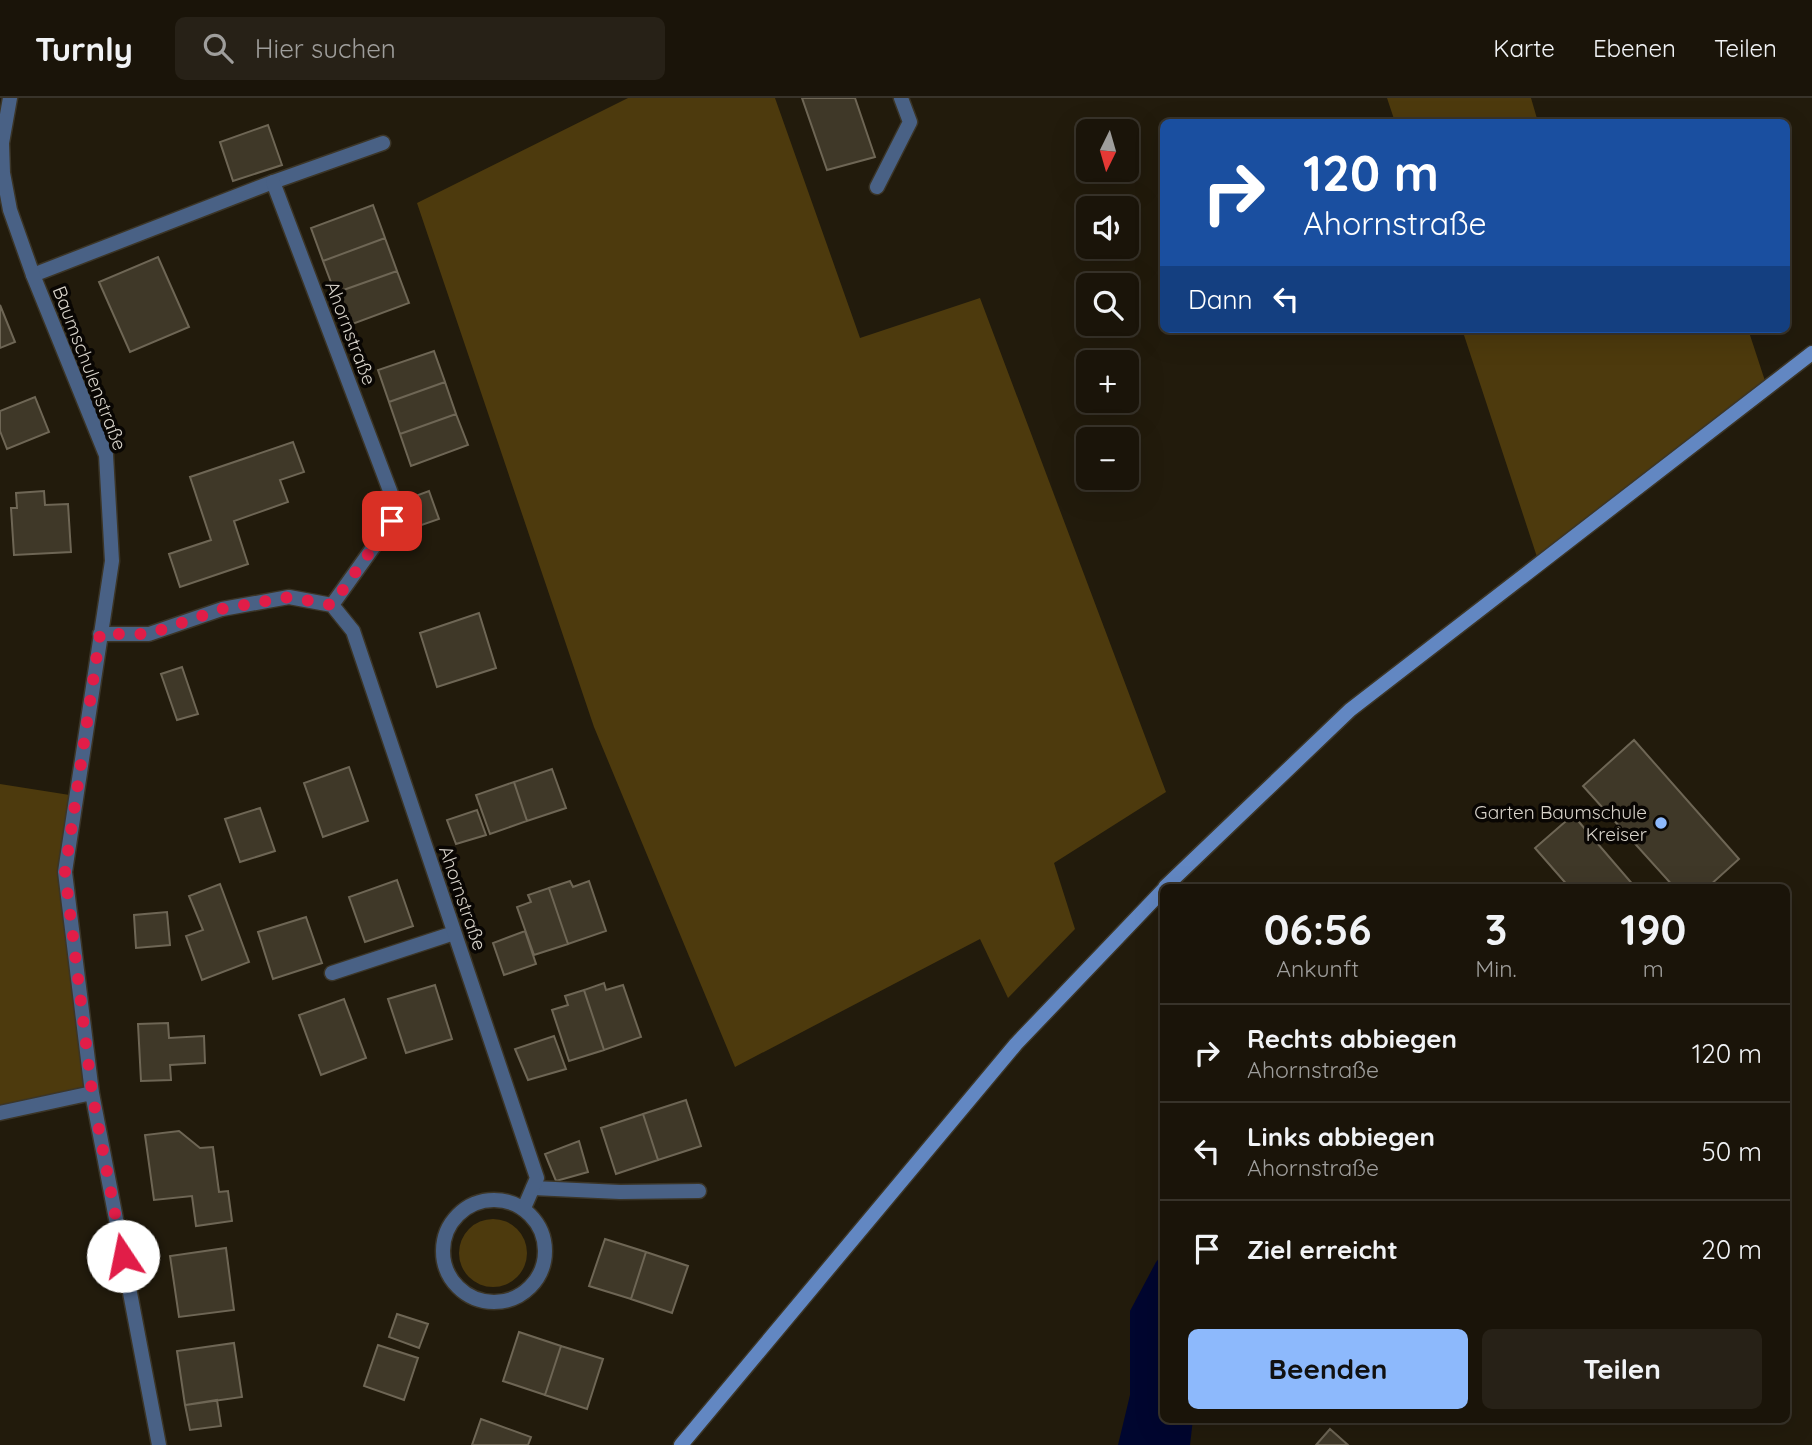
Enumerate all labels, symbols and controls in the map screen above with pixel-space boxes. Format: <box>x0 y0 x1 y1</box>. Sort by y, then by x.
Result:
search box <box>175 17 665 80</box>
text: Turnly <box>35 28 133 69</box>
icon: search <box>199 29 237 67</box>
text: Hier suchen <box>255 32 396 65</box>
text: Karte <box>1493 33 1555 63</box>
text: Ebenen <box>1593 33 1676 63</box>
text: Teilen <box>1714 33 1777 63</box>
north arrow <box>1076 119 1139 182</box>
map controls <box>1076 119 1139 490</box>
text: 120 m <box>1303 142 1439 203</box>
icon: right <box>1188 147 1279 238</box>
button: sound <box>1076 196 1139 259</box>
text: Ahornstraße <box>1303 203 1487 243</box>
button: search <box>1076 273 1139 336</box>
street label: Ahornstraße <box>320 278 382 388</box>
icon: left <box>1267 280 1305 318</box>
street label: Baumschulenstraße <box>48 282 132 454</box>
text: Dann <box>1188 283 1253 316</box>
button: + <box>1076 350 1139 413</box>
button: − <box>1076 427 1139 490</box>
pin <box>362 491 422 551</box>
icon: arrive <box>373 502 411 540</box>
place label: Garten Baumschule Kreiser <box>1474 800 1648 846</box>
marker: Garten Baumschule Kreiser <box>1653 815 1669 831</box>
street label: Ahornstraße <box>434 843 492 953</box>
text: 06:56 <box>1264 903 1372 956</box>
text: 3 <box>1485 903 1507 956</box>
text: 190 <box>1620 903 1686 956</box>
text: Ankunft <box>1276 954 1359 983</box>
text: Min. <box>1475 954 1517 983</box>
text: m <box>1643 954 1664 983</box>
text: Rechts abbiegen <box>1247 1022 1457 1055</box>
icon: right <box>1188 1034 1226 1072</box>
text: 120 m <box>1692 1037 1762 1070</box>
text: Ahornstraße <box>1247 1055 1379 1084</box>
text: Links abbiegen <box>1247 1120 1435 1153</box>
icon: left <box>1188 1132 1226 1170</box>
text: 50 m <box>1702 1135 1762 1168</box>
text: Ahornstraße <box>1247 1153 1379 1182</box>
position arrow <box>86 1219 160 1293</box>
icon: arrive <box>1188 1230 1226 1268</box>
text: Ziel erreicht <box>1247 1233 1398 1266</box>
text: 20 m <box>1701 1233 1762 1266</box>
button: Beenden <box>1188 1329 1468 1409</box>
button: Teilen <box>1482 1329 1762 1409</box>

